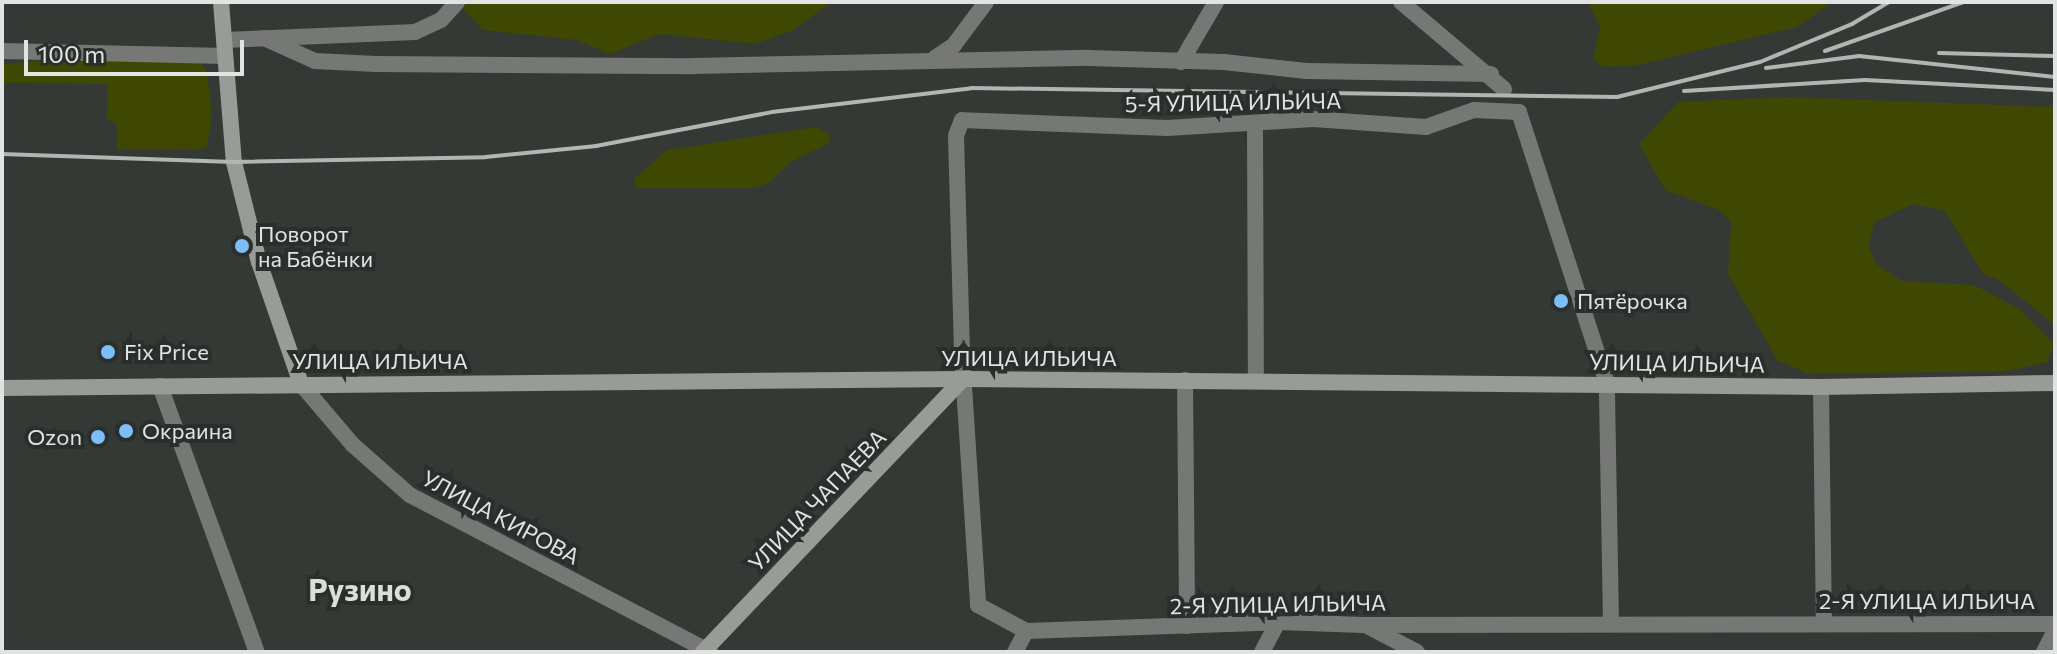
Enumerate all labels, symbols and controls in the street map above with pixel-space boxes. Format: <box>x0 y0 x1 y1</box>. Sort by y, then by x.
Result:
scale bar <box>28 24 248 74</box>
text: 100 m <box>38 39 105 68</box>
street label: 5-Я УЛИЦА ИЛЬИЧА <box>1125 87 1341 117</box>
place label: Поворот на Бабёнки <box>258 220 373 272</box>
marker: Поворот на Бабёнки <box>233 237 251 255</box>
place label: Пятёрочка <box>1577 288 1688 314</box>
marker: Пятёрочка <box>1552 292 1570 310</box>
place label: Fix Price <box>124 339 209 365</box>
marker: Fix Price <box>99 343 117 361</box>
street label: УЛИЦА ИЛЬИЧА <box>941 345 1117 371</box>
street label: УЛИЦА ИЛЬИЧА <box>292 348 468 374</box>
street label: УЛИЦА ИЛЬИЧА <box>1589 348 1765 378</box>
place label: Окраина <box>142 418 233 444</box>
marker: Окраина <box>117 422 135 440</box>
place label: Ozon <box>27 424 82 450</box>
street label: УЛИЦА ЧАПАЕВА <box>743 424 891 576</box>
marker: Ozon <box>89 428 107 446</box>
street label: УЛИЦА КИРОВА <box>418 464 584 570</box>
district label: Рузино <box>308 571 412 607</box>
street label: 2-Я УЛИЦА ИЛЬИЧА <box>1819 588 2035 614</box>
street label: 2-Я УЛИЦА ИЛЬИЧА <box>1170 589 1386 619</box>

